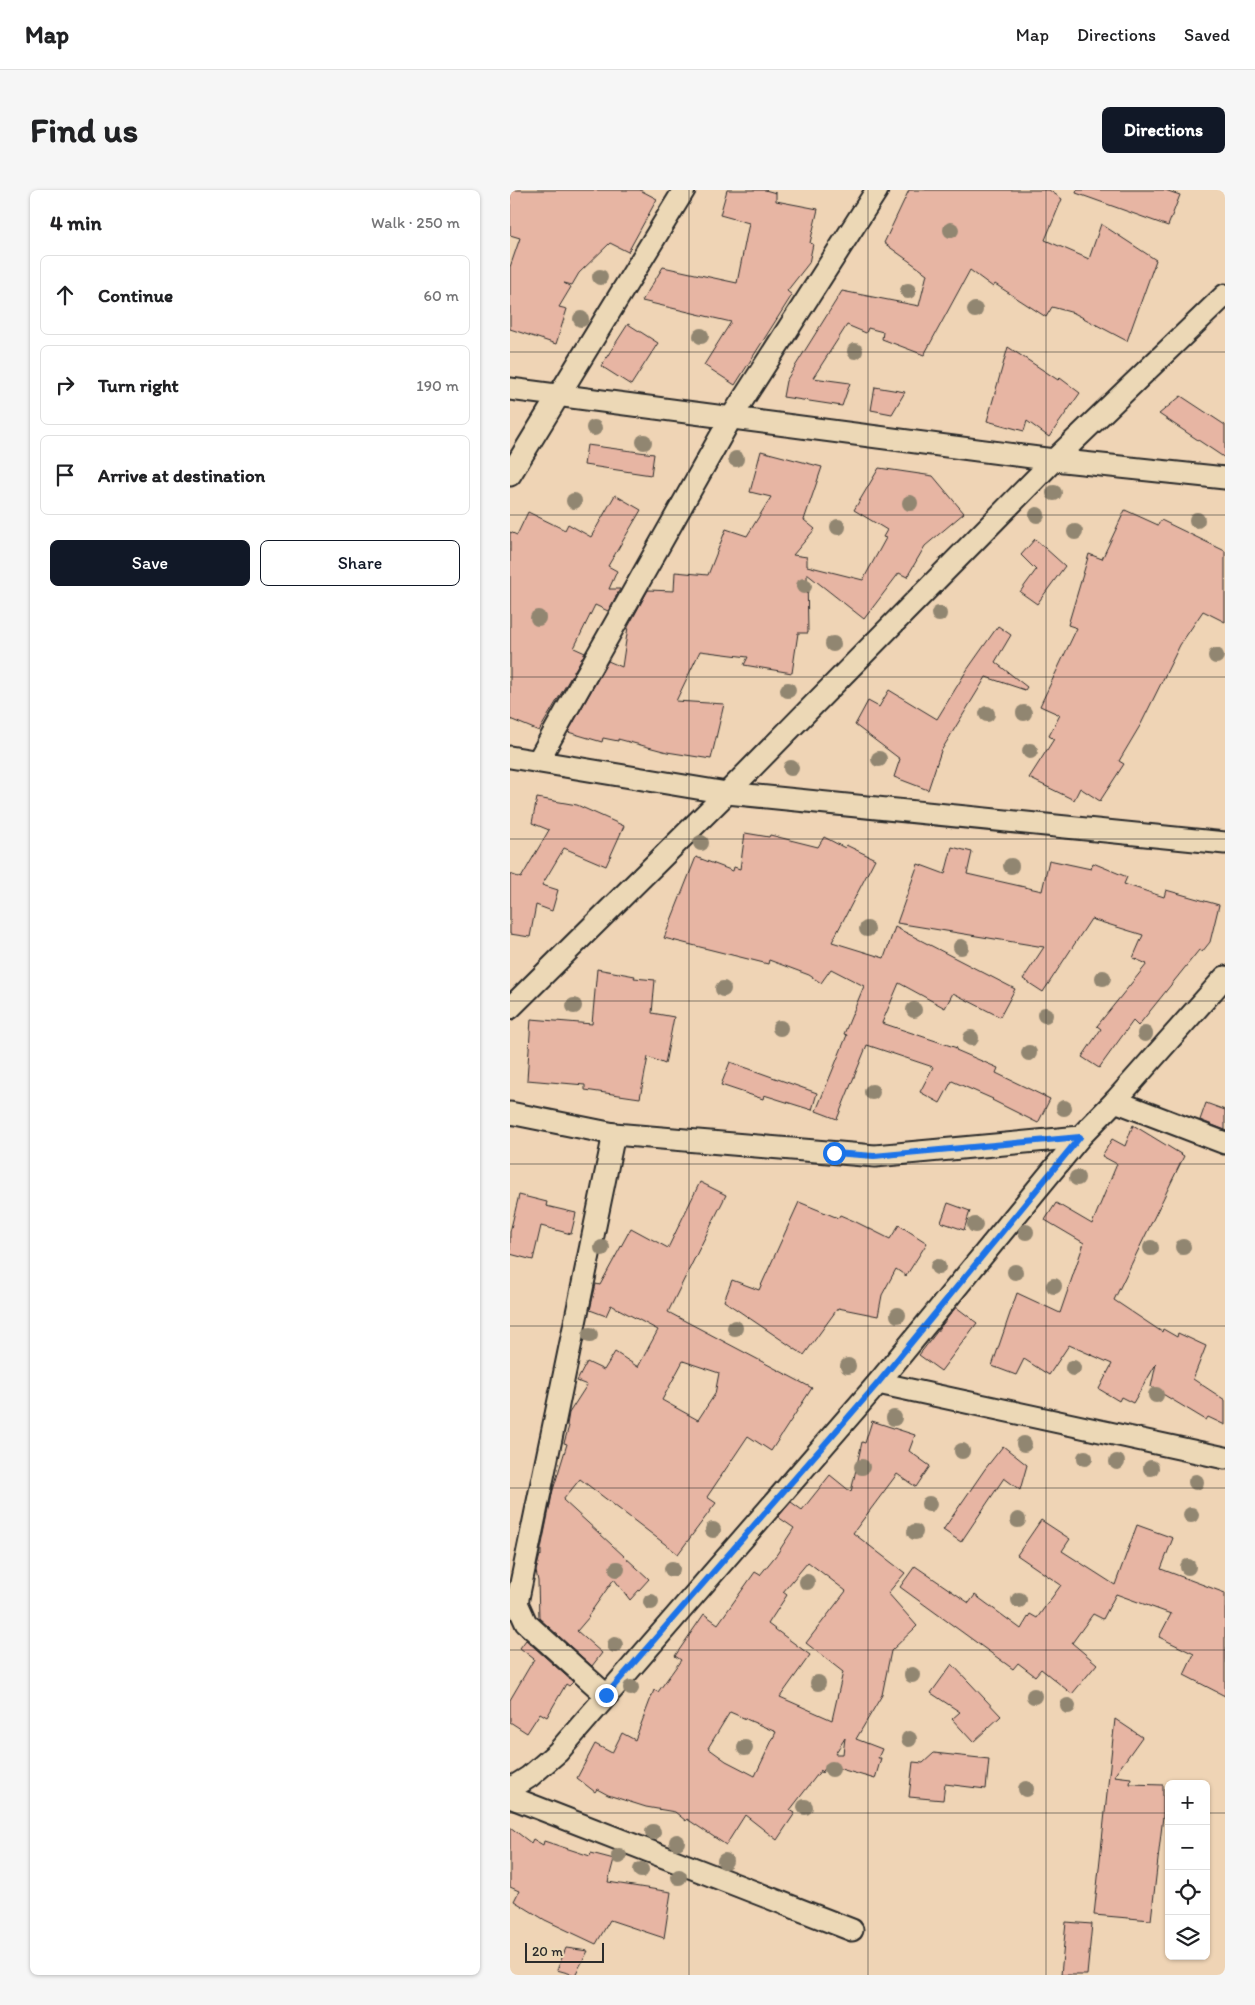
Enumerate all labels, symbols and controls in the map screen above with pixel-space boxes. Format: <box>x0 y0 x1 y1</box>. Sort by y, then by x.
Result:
text: Map <box>25 20 69 49</box>
text: Map <box>1016 24 1049 46</box>
text: Directions <box>1077 24 1156 46</box>
text: Saved <box>1184 24 1230 46</box>
button: Directions <box>1102 107 1225 153</box>
text: Find us <box>30 109 138 151</box>
text: 4 min <box>50 210 102 235</box>
text: Walk · 250 m <box>371 213 460 232</box>
icon: ahead <box>51 281 79 309</box>
text: Continue <box>98 284 173 307</box>
text: 60 m <box>424 286 459 305</box>
icon: right <box>51 371 79 399</box>
text: Turn right <box>98 374 179 397</box>
text: 190 m <box>416 376 459 395</box>
icon: arrive <box>51 461 79 489</box>
text: Arrive at destination <box>98 464 265 487</box>
button: Save <box>50 540 250 586</box>
button: Share <box>260 540 460 586</box>
route start <box>823 1142 846 1165</box>
route end <box>595 1684 618 1707</box>
map controls <box>1165 1780 1210 1960</box>
button: + <box>1165 1780 1210 1825</box>
button: − <box>1165 1825 1210 1870</box>
button: locate <box>1165 1870 1210 1915</box>
button: layers <box>1165 1915 1210 1960</box>
scale bar <box>525 1940 604 1963</box>
text: 20 m <box>532 1943 563 1960</box>

